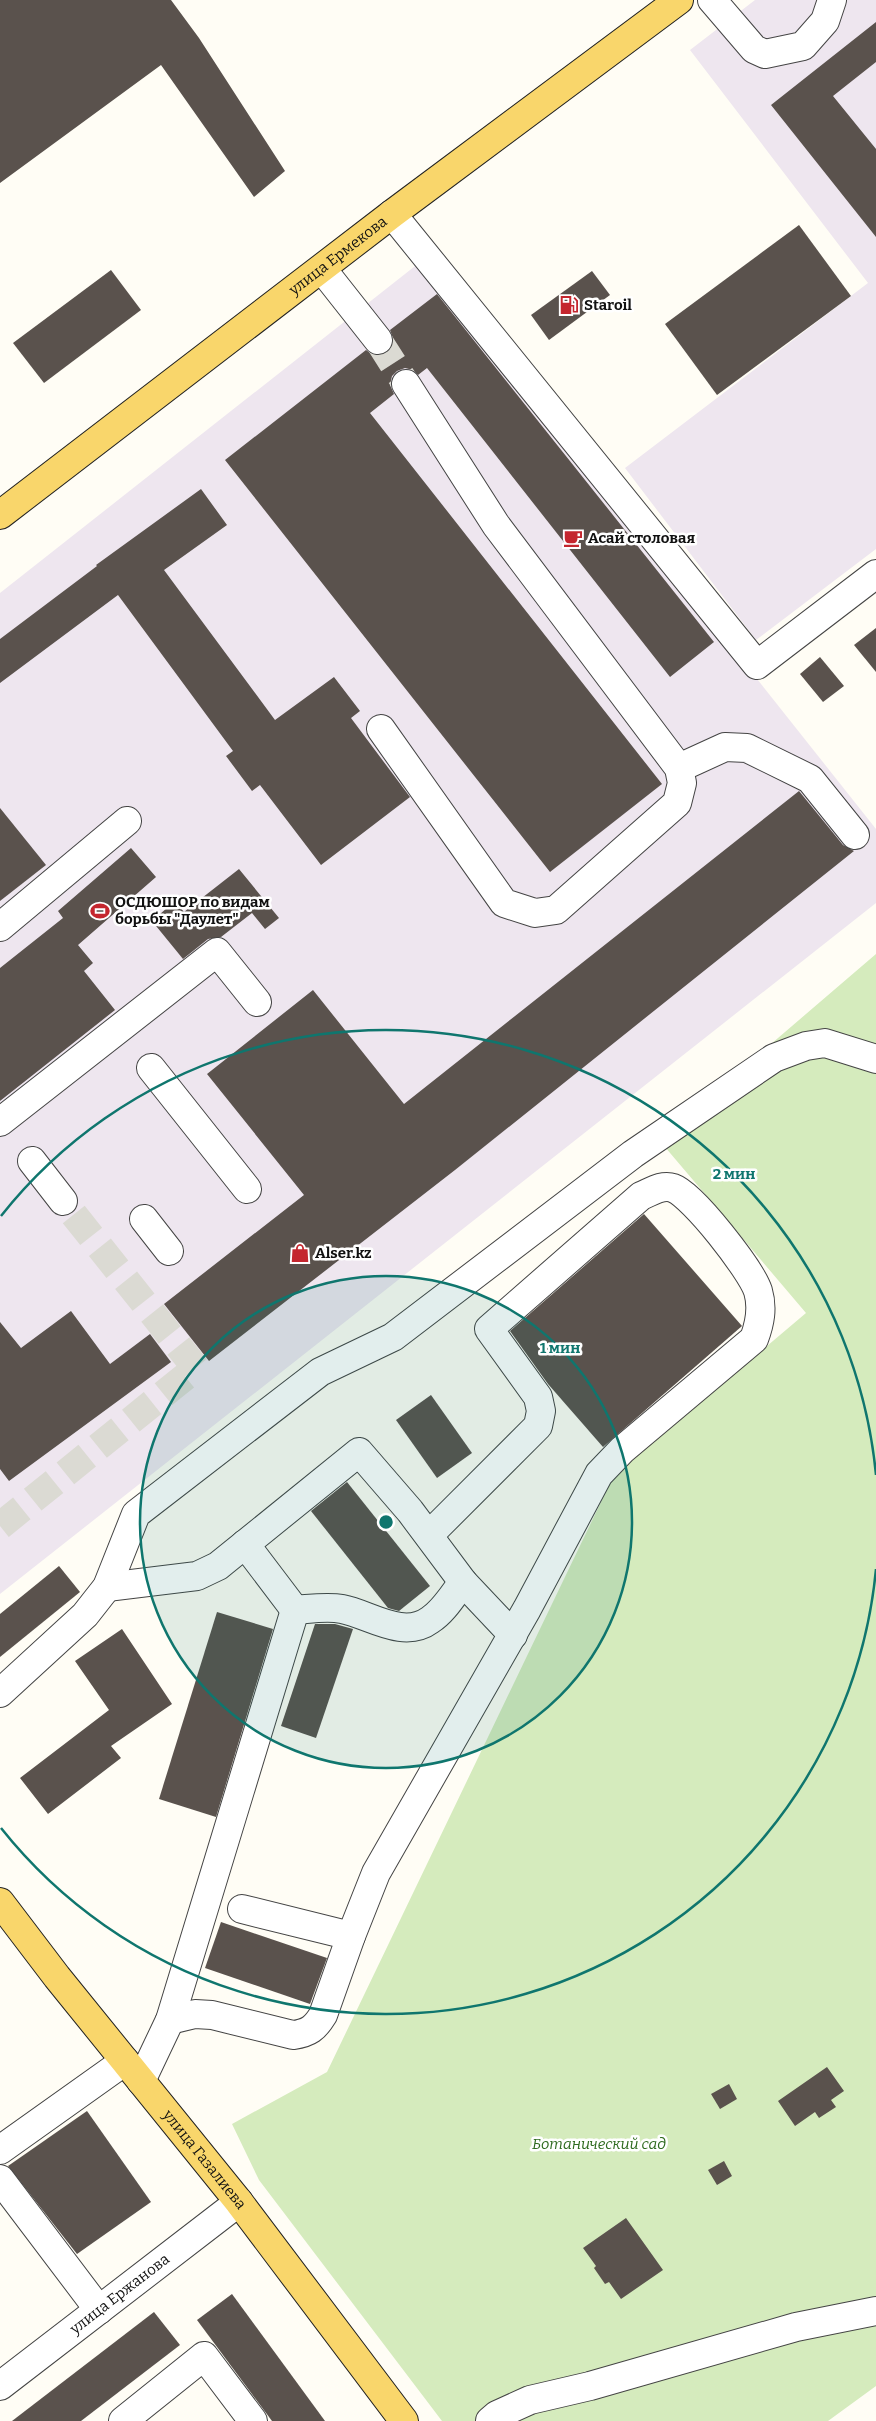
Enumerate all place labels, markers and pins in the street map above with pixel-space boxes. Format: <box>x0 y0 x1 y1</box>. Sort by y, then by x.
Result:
fuel station icon: Staroil <box>558 294 580 316</box>
place label: Staroil <box>584 296 632 314</box>
cafe icon: Асай столовая <box>562 527 584 549</box>
place label: Асай столовая <box>588 529 695 547</box>
place label: ОСДЮШОР по видам борьбы "Даулет" <box>115 893 270 928</box>
sports icon: ОСДЮШОР по видам борьбы "Даулет" <box>89 900 111 922</box>
shop icon: Alser.kz <box>289 1242 311 1264</box>
place label: Alser.kz <box>315 1244 372 1262</box>
centre of rings <box>377 1513 395 1531</box>

